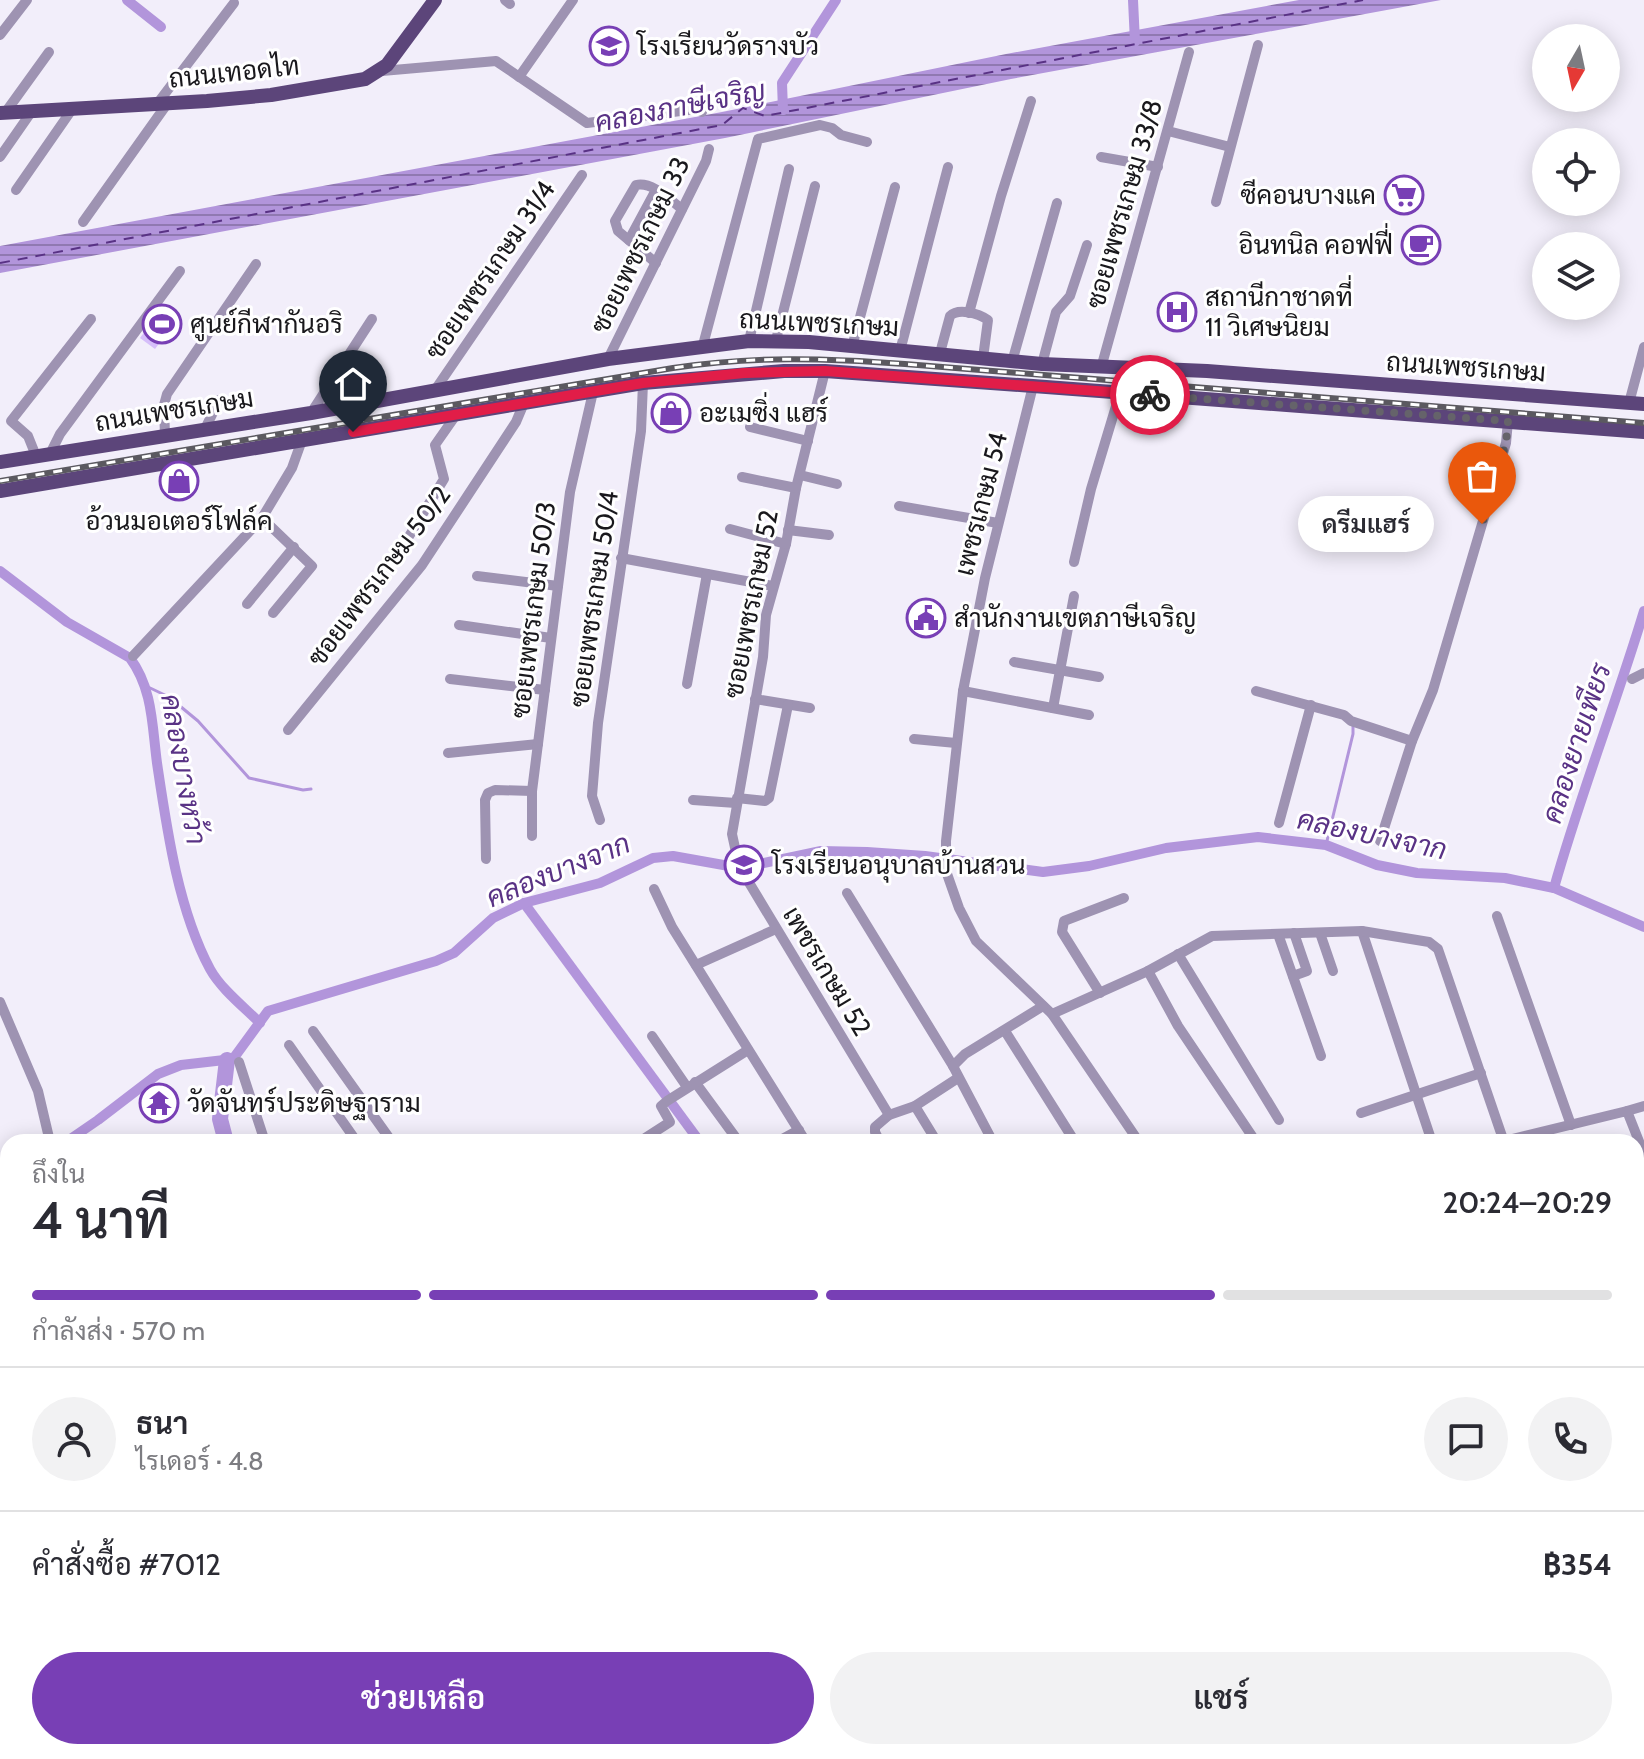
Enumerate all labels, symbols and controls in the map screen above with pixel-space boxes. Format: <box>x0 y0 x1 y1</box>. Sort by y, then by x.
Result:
north arrow <box>1532 24 1620 112</box>
map controls <box>1532 24 1620 320</box>
school or university icon: โรงเรียนวัดรางบัว <box>588 25 630 67</box>
place label: โรงเรียนวัดรางบัว <box>635 30 819 62</box>
street label: ถนนเทอดไท <box>167 49 301 95</box>
water label: คลองภาษีเจริญ <box>592 72 768 140</box>
street label: ซอยเพชรเกษม 33/8 <box>1079 96 1169 312</box>
button: locate <box>1532 128 1620 216</box>
street label: ซอยเพชรเกษม 33 <box>584 152 696 338</box>
supermarket icon: ซีคอนบางแค <box>1383 174 1425 216</box>
street label: ซอยเพชรเกษม 31/4 <box>418 175 562 365</box>
place label: ซีคอนบางแค <box>1241 179 1376 211</box>
place label: อินทนิล คอฟฟี่ <box>1238 223 1393 261</box>
cafe icon: อินทนิล คอฟฟี่ <box>1400 224 1442 266</box>
button: layers <box>1532 232 1620 320</box>
place label: สถานีกาชาดที่ 11 วิเศษนิยม <box>1205 275 1353 343</box>
hospital icon: สถานีกาชาดที่ 11 วิเศษนิยม <box>1156 291 1198 333</box>
sports icon: ศูนย์กีฬากันอริ <box>141 303 183 345</box>
street label: ถนนเพชรเกษม <box>738 303 900 343</box>
place label: ศูนย์กีฬากันอริ <box>190 307 343 342</box>
street label: ถนนเพชรเกษม <box>1385 345 1547 389</box>
pin <box>319 350 387 432</box>
courier <box>1110 355 1190 435</box>
icon: home <box>331 362 375 406</box>
icon: bike <box>1128 373 1172 417</box>
street label: ถนนเพชรเกษม <box>93 382 255 438</box>
shop icon: อะเมซิ่ง แฮร์ <box>650 392 692 434</box>
place label: อะเมซิ่ง แฮร์ <box>699 392 828 429</box>
street label: เพชรเกษม 54 <box>948 429 1014 579</box>
pin <box>1448 442 1516 524</box>
icon: bag <box>1460 454 1504 498</box>
shop icon: อ้วนมอเตอร์โฟล์ค <box>158 460 200 502</box>
street label: ซอยเพชรเกษม 50/2 <box>301 479 457 673</box>
street label: ซอยเพชรเกษม 50/4 <box>563 489 625 709</box>
callout: ดรีมแฮร์ <box>1298 496 1434 552</box>
street label: ซอยเพชรเกษม 50/3 <box>504 500 562 720</box>
place label: อ้วนมอเตอร์โฟล์ค <box>85 504 273 537</box>
street label: ซอยเพชรเกษม 52 <box>717 507 785 701</box>
text: ดรีมแฮร์ <box>1322 508 1410 540</box>
public building icon: สำนักงานเขตภาษีเจริญ <box>905 597 947 639</box>
place label: สำนักงานเขตภาษีเจริญ <box>954 602 1196 634</box>
water label: คลองยายเพียร <box>1533 657 1618 827</box>
water label: คลองบางหว้า <box>154 691 216 847</box>
water label: คลองบางจาก <box>1294 802 1450 866</box>
water label: คลองบางจาก <box>481 826 635 914</box>
school or university icon: โรงเรียนอนุบาลบ้านสวน <box>723 844 765 886</box>
place label: โรงเรียนอนุบาลบ้านสวน <box>770 849 1026 883</box>
street label: เพชรเกษม 52 <box>776 901 878 1041</box>
temple icon: วัดจันทร์ประดิษฐาราม <box>138 1082 180 1124</box>
place label: วัดจันทร์ประดิษฐาราม <box>187 1086 421 1121</box>
text: ถึงใน <box>32 1158 85 1190</box>
text: 20:24–20:29 <box>1442 1184 1612 1221</box>
text: 4 นาที <box>32 1188 170 1251</box>
text: กำลังส่ง · 570 m <box>32 1315 205 1347</box>
button: person <box>32 1397 116 1481</box>
button: chat <box>1424 1397 1508 1481</box>
button: phone <box>1528 1397 1612 1481</box>
text: ธนา <box>136 1405 188 1442</box>
text: ไรเดอร์ · 4.8 <box>136 1445 264 1477</box>
text: คำสั่งซื้อ #7012 <box>32 1546 221 1583</box>
text: ฿354 <box>1543 1546 1612 1583</box>
button: ช่วยเหลือ <box>32 1652 814 1744</box>
button: แชร์ <box>830 1652 1612 1744</box>

